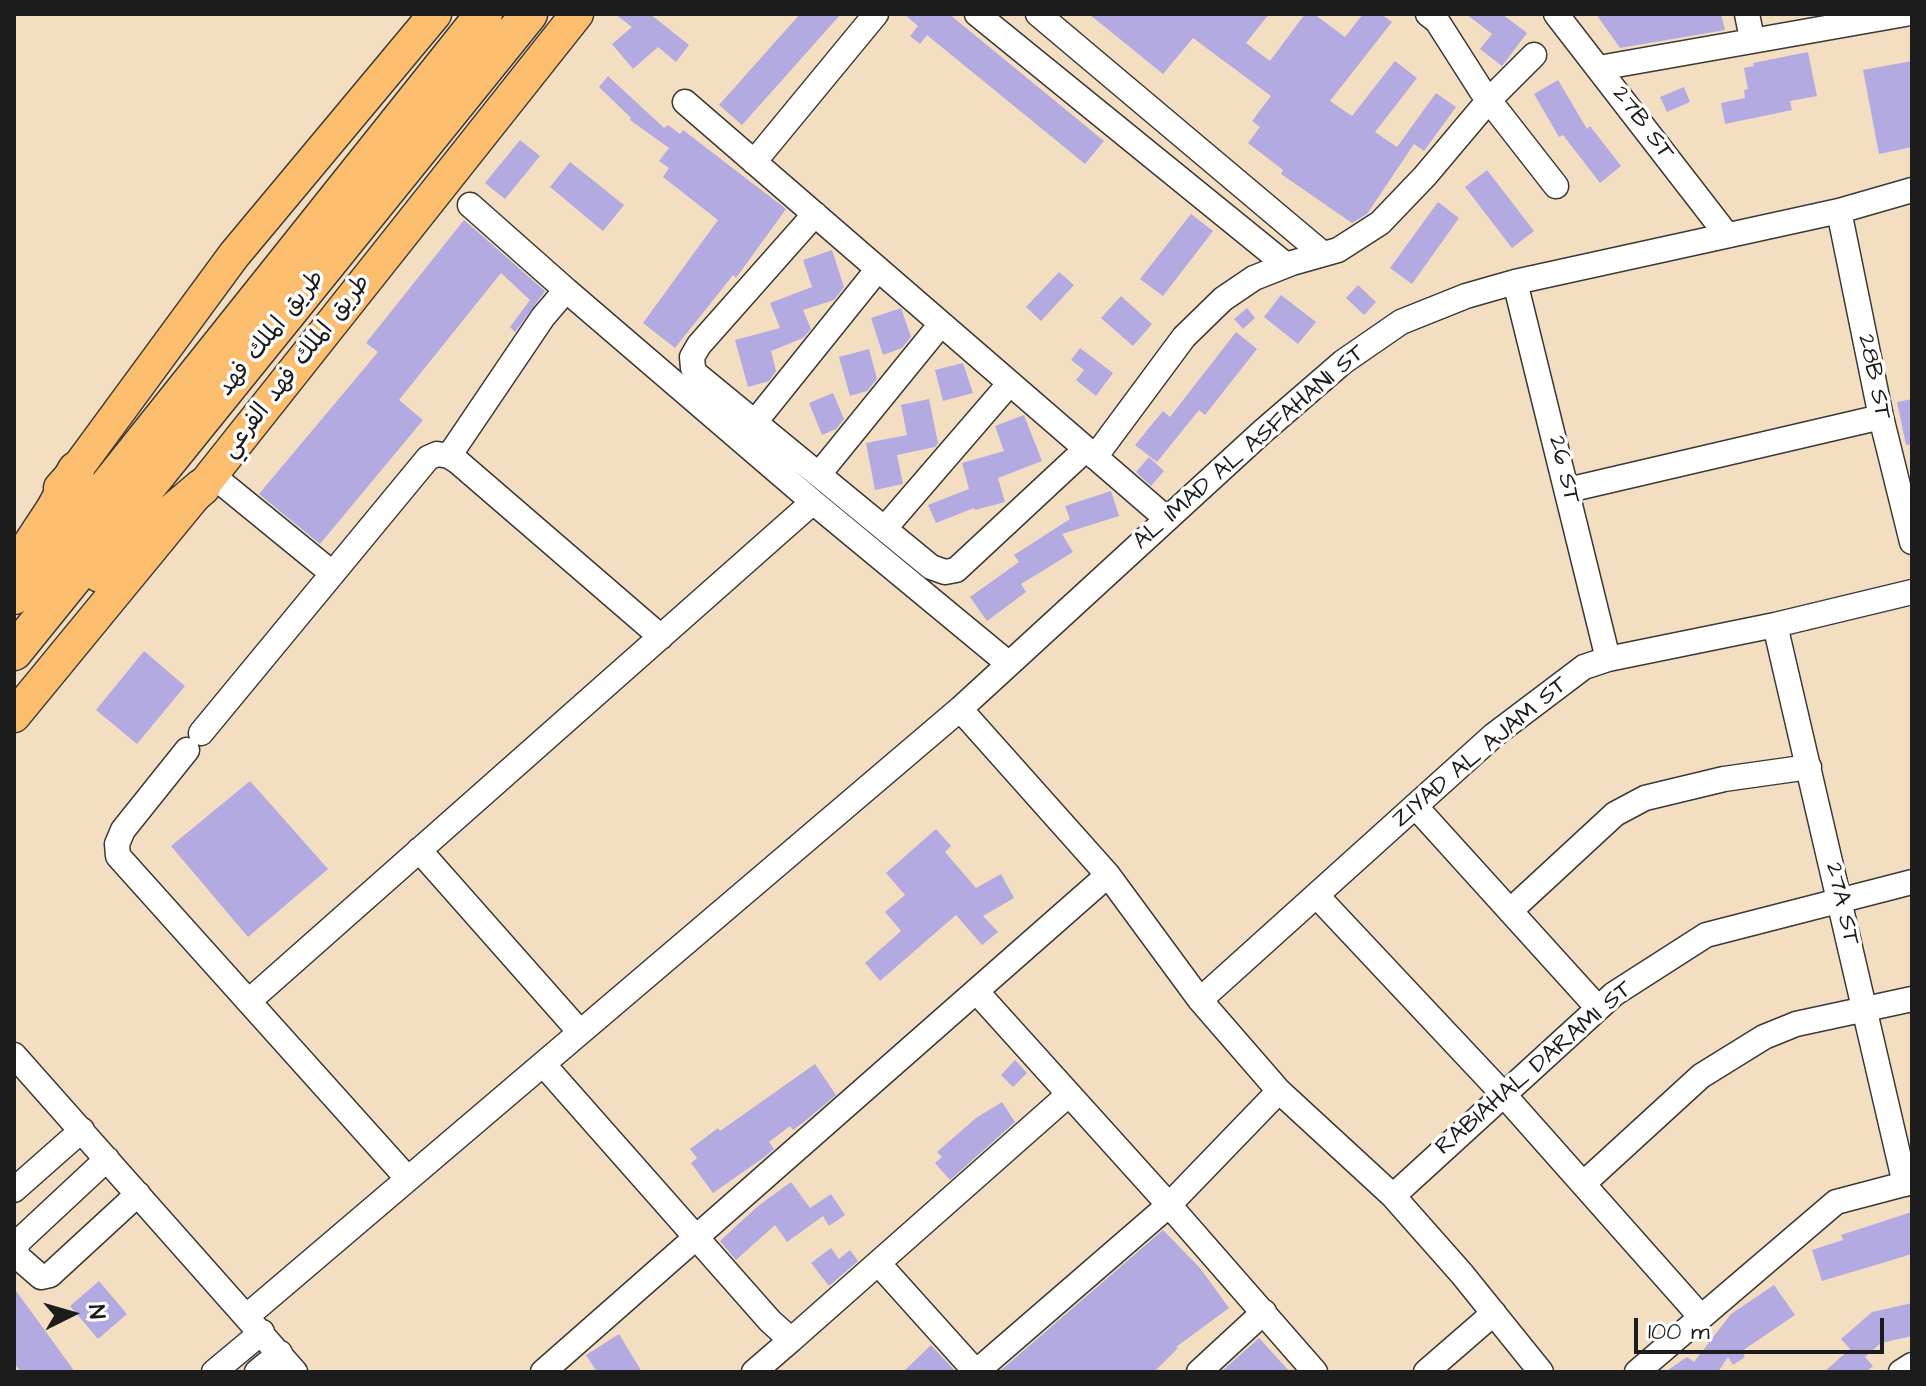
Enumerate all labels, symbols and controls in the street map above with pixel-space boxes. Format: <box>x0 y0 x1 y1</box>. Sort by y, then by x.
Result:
street label: 27B ST <box>1605 81 1679 167</box>
street label: طريق الملك فهد <box>212 265 332 403</box>
street label: طريق الملك فهد الفرعي <box>216 270 378 464</box>
street label: 28B ST <box>1850 332 1896 422</box>
street label: AL IMAD AL ASFAHANI ST <box>1128 339 1372 557</box>
street label: 26 ST <box>1541 433 1585 507</box>
street label: ZIYAD AL AJAM ST <box>1387 671 1575 835</box>
street label: 27A ST <box>1818 860 1864 948</box>
street label: RABIAHAL DARAMI ST <box>1431 976 1639 1162</box>
north arrow <box>32 1274 112 1354</box>
scale bar <box>1638 1302 1888 1352</box>
text: N <box>80 1304 112 1320</box>
text: 100 m <box>1648 1315 1710 1349</box>

